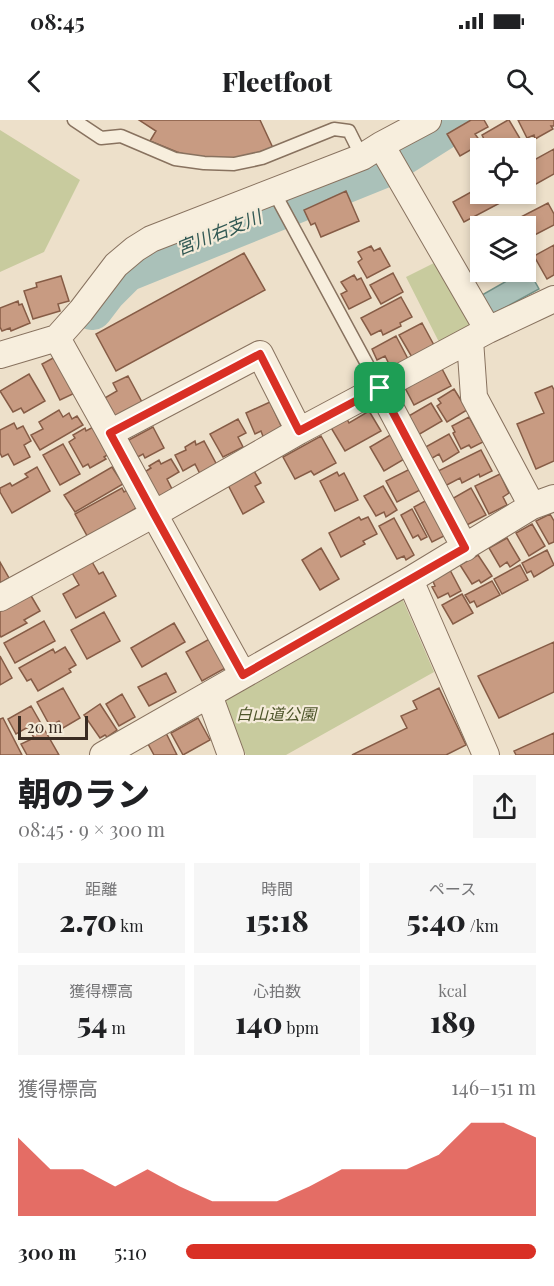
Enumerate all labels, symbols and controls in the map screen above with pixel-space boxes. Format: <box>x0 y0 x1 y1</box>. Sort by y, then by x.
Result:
text: 08:45 <box>30 6 85 36</box>
text: Fleetfoot <box>222 63 332 99</box>
icon: back <box>18 65 51 98</box>
icon: search <box>503 65 536 98</box>
map controls <box>470 138 536 282</box>
button: locate <box>470 138 536 204</box>
water label: 宮川右支川 <box>172 203 267 260</box>
button: layers <box>470 216 536 282</box>
pin <box>354 362 405 413</box>
icon: arrive <box>363 371 396 404</box>
park label: 白山道公園 <box>236 703 318 724</box>
scale bar <box>18 713 88 740</box>
text: 20 m <box>27 716 62 737</box>
text: 朝のラン <box>18 770 150 814</box>
button: share <box>473 775 536 838</box>
text: 08:45 · 9 × 300 m <box>18 815 165 842</box>
text: 距離 <box>85 878 117 899</box>
text: 時間 <box>261 878 293 899</box>
text: ペース <box>429 878 476 899</box>
text: 2.70 <box>59 900 117 940</box>
text: 15:18 <box>245 900 309 940</box>
text: 5:40 <box>407 900 466 940</box>
text: km <box>117 915 143 936</box>
text: /km <box>466 915 499 936</box>
text: 獲得標高 <box>69 980 133 1001</box>
text: 心拍数 <box>253 980 301 1001</box>
text: kcal <box>438 980 467 1001</box>
text: 189 <box>430 1001 476 1041</box>
text: 54 <box>77 1002 107 1042</box>
text: 140 <box>235 1002 283 1042</box>
text: m <box>107 1017 126 1038</box>
text: bpm <box>283 1017 319 1038</box>
text: 146–151 m <box>451 1073 536 1100</box>
text: 獲得標高 <box>18 1074 98 1101</box>
text: 300 m <box>18 1238 76 1265</box>
text: 5:10 <box>114 1238 147 1265</box>

